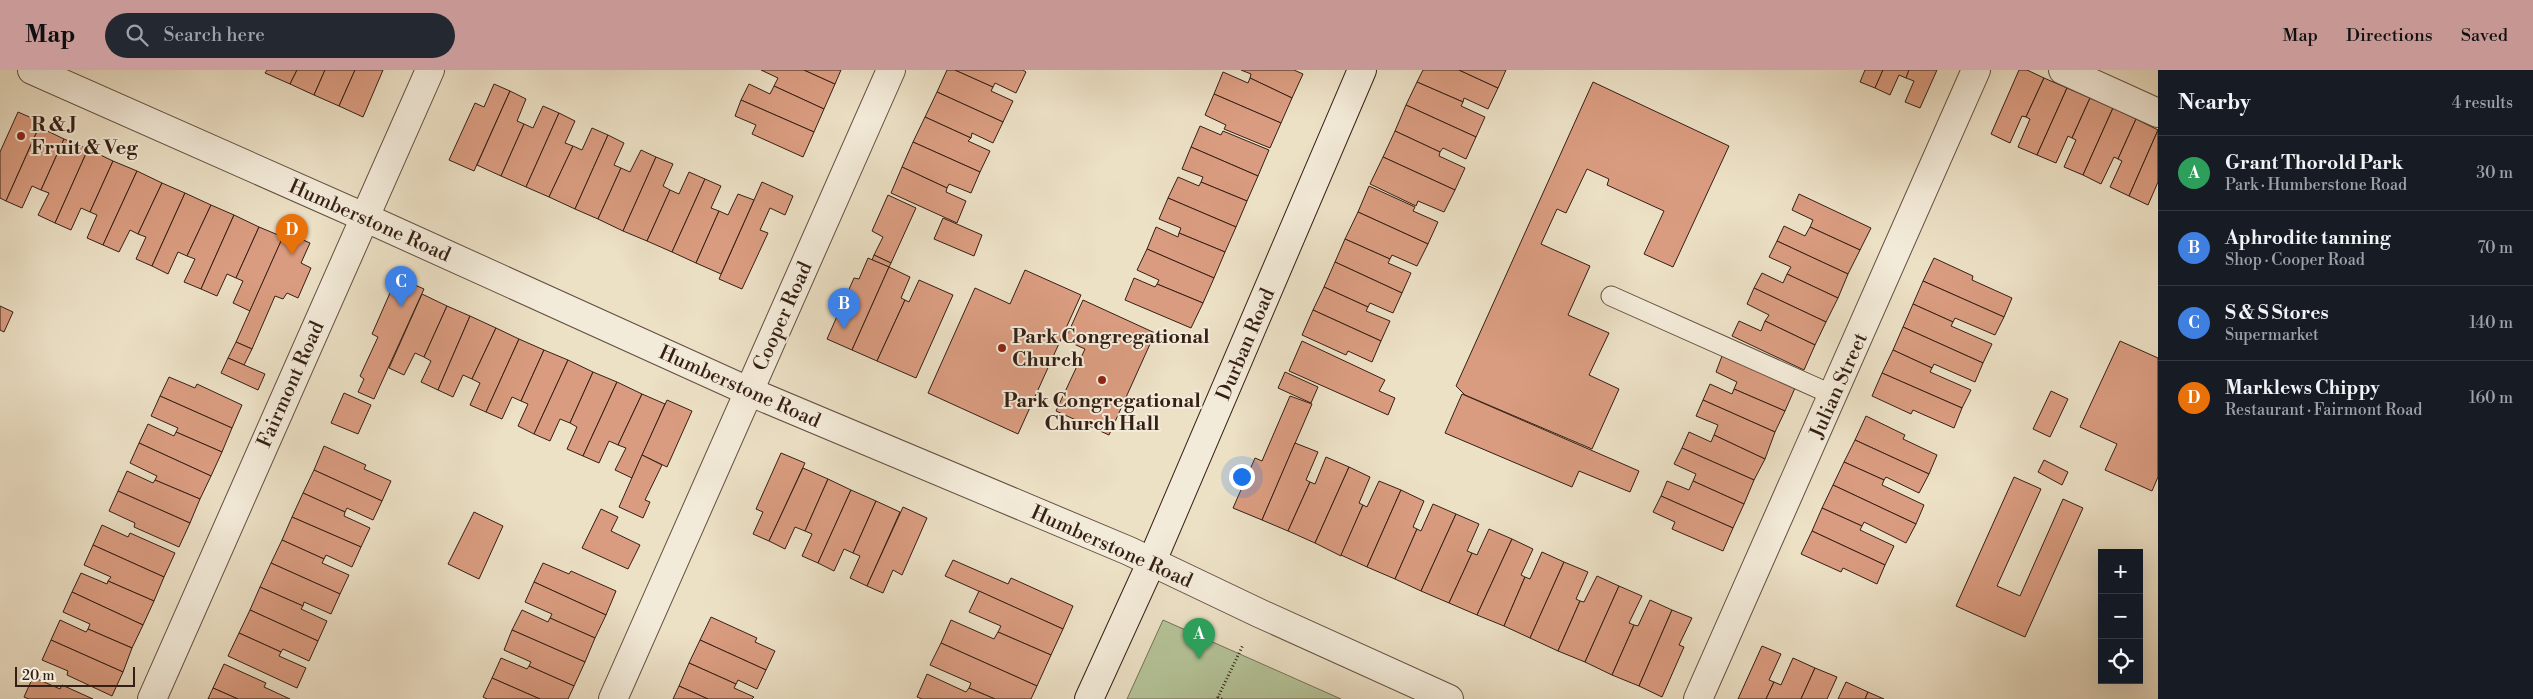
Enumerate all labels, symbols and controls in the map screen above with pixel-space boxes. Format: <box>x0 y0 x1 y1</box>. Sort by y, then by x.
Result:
search box <box>105 13 455 58</box>
text: Map <box>25 20 75 50</box>
icon: search <box>123 21 151 49</box>
text: Search here <box>163 23 265 47</box>
text: Map <box>2282 24 2318 47</box>
text: Directions <box>2346 24 2433 47</box>
text: Saved <box>2461 24 2508 47</box>
text: Nearby <box>2178 90 2251 116</box>
text: 4 results <box>2452 93 2513 113</box>
place label: R & J Fruit & Veg <box>31 113 138 161</box>
marker: R & J Fruit & Veg <box>15 130 27 142</box>
text: Grant Thorold Park <box>2225 151 2403 175</box>
text: A <box>2188 163 2200 183</box>
text: 30 m <box>2476 163 2513 183</box>
street label: Humberstone Road <box>285 174 455 269</box>
text: Park · Humberstone Road <box>2225 175 2407 195</box>
pin: D <box>276 214 308 255</box>
text: Aphrodite tanning <box>2225 226 2390 250</box>
text: B <box>2188 238 2200 258</box>
text: 70 m <box>2477 238 2513 258</box>
text: Shop · Cooper Road <box>2225 250 2365 270</box>
street label: Cooper Road <box>748 257 819 375</box>
pin: C <box>385 266 417 307</box>
street label: Durban Road <box>1212 284 1281 404</box>
pin: B <box>828 288 860 329</box>
text: S & S Stores <box>2225 301 2329 325</box>
text: C <box>2188 313 2200 333</box>
text: 140 m <box>2469 313 2513 333</box>
street label: Fairmont Road <box>252 317 331 452</box>
place label: Park Congregational Church <box>1012 325 1210 373</box>
text: Supermarket <box>2225 325 2319 345</box>
street label: Julian Street <box>1805 329 1874 443</box>
street label: Humberstone Road <box>655 340 825 435</box>
marker: Park Congregational Church <box>996 342 1008 354</box>
marker: Park Congregational Church Hall <box>1096 374 1108 386</box>
text: Marklews Chippy <box>2225 376 2380 400</box>
text: D <box>2188 388 2200 408</box>
text: 160 m <box>2469 388 2513 408</box>
place label: Park Congregational Church Hall <box>1003 389 1201 437</box>
text: Restaurant · Fairmont Road <box>2225 400 2422 420</box>
your location <box>1229 464 1255 490</box>
street label: Humberstone Road <box>1027 500 1197 595</box>
map controls <box>2098 549 2143 684</box>
button: + <box>2098 549 2143 594</box>
button: − <box>2098 594 2143 639</box>
pin: A <box>1183 618 1215 659</box>
button: locate <box>2098 639 2143 684</box>
scale bar <box>15 664 135 687</box>
text: 20 m <box>22 667 54 685</box>

